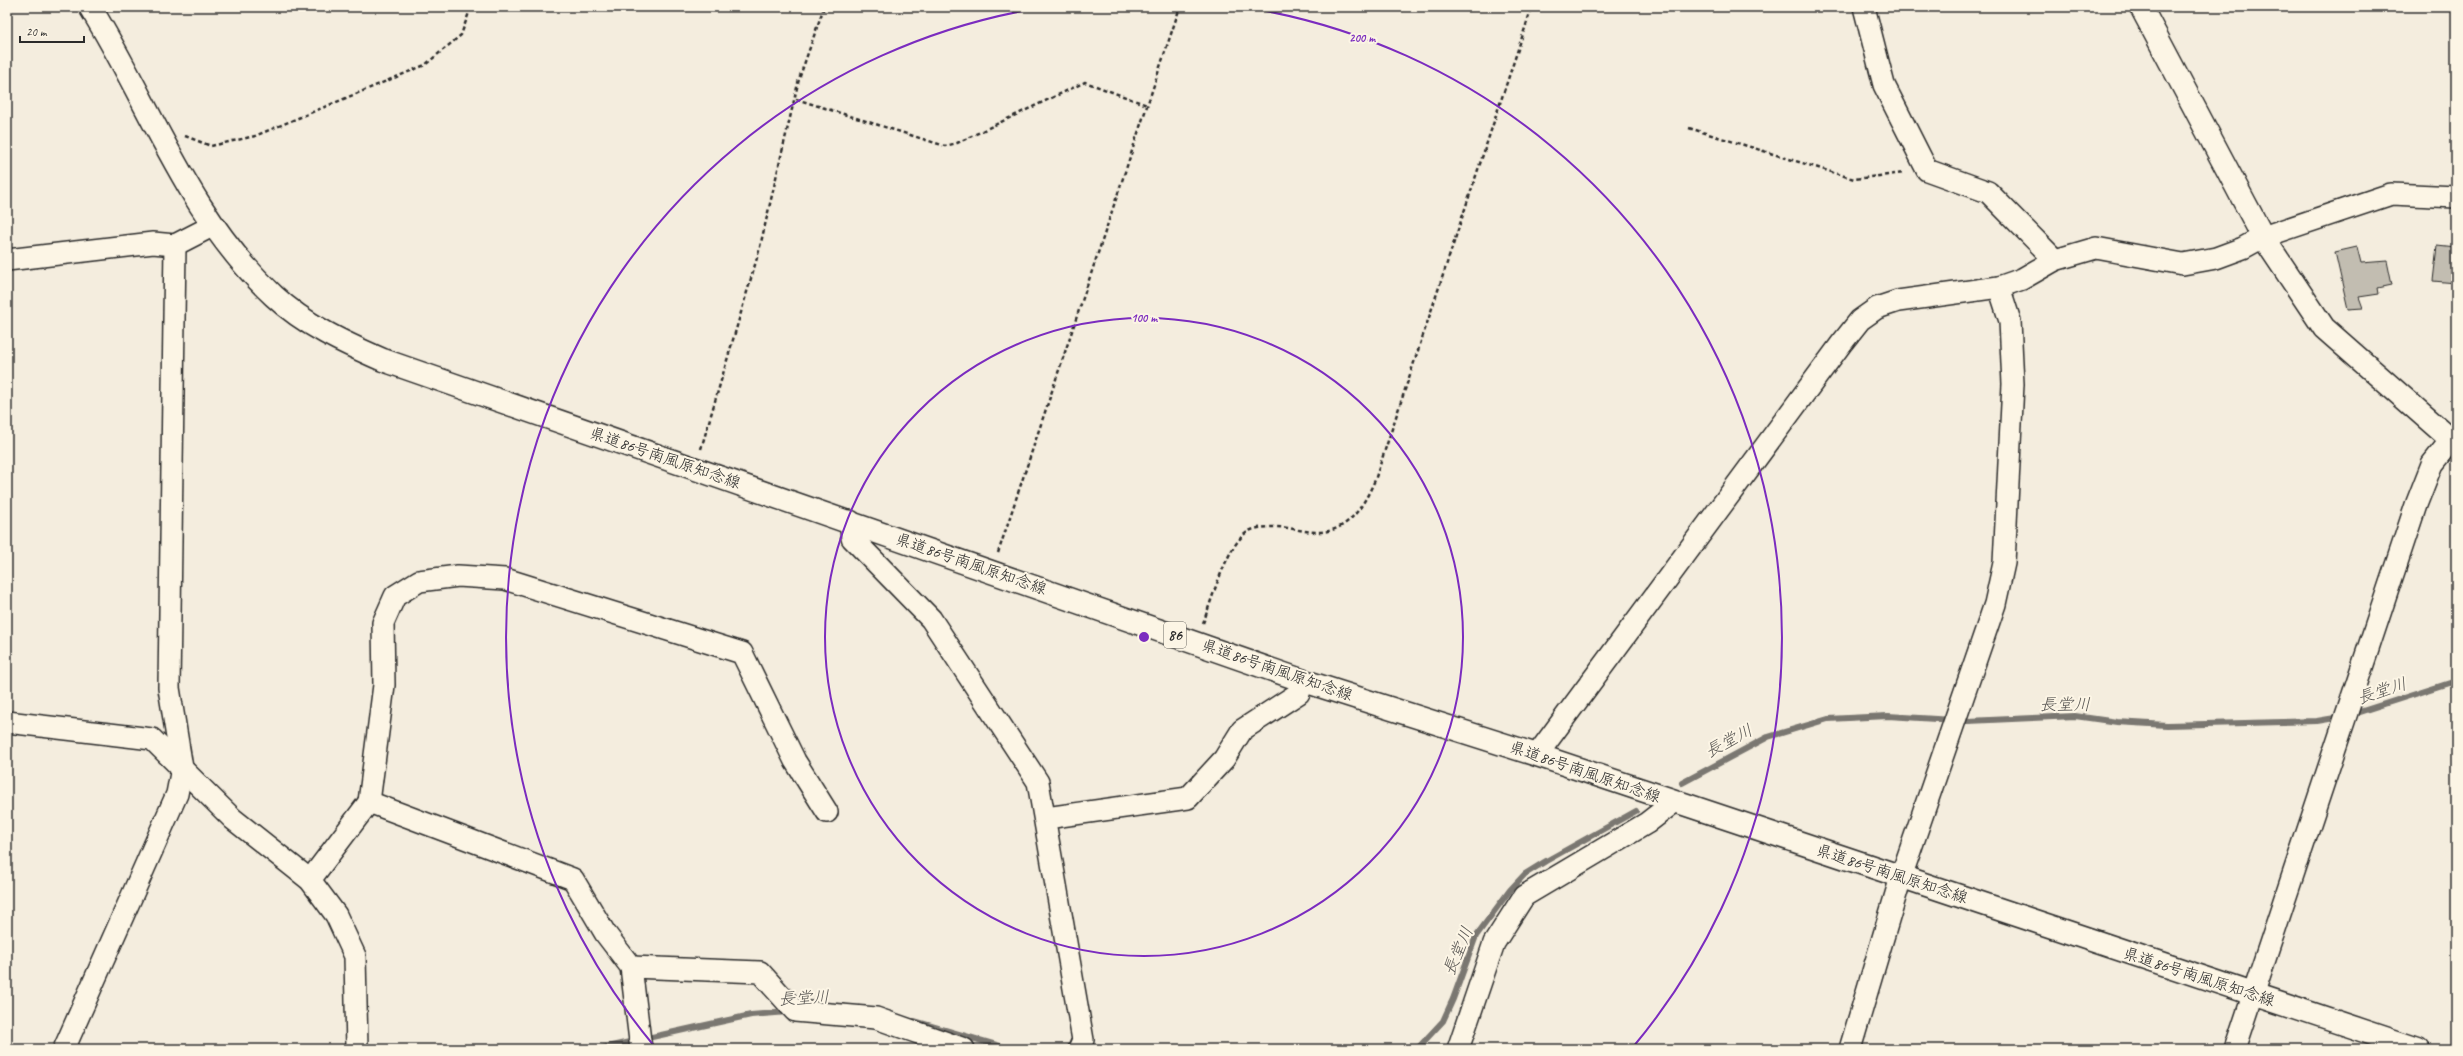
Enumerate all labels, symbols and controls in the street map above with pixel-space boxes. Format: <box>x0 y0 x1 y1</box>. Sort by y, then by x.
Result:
scale bar <box>20 18 84 44</box>
text: 20 m <box>26 24 48 40</box>
text: 200 m <box>1349 30 1376 46</box>
text: 100 m <box>1131 310 1158 326</box>
street label: 県道86号南風原知念線 <box>587 423 743 493</box>
street label: 県道86号南風原知念線 <box>893 529 1049 599</box>
road number: 86 <box>1164 622 1186 648</box>
centre of rings <box>1137 630 1151 644</box>
street label: 県道86号南風原知念線 <box>1199 635 1355 705</box>
water label: 長堂川 <box>2355 673 2409 709</box>
water label: 長堂川 <box>2040 694 2091 715</box>
water label: 長堂川 <box>1702 720 1756 762</box>
street label: 県道86号南風原知念線 <box>1507 737 1663 807</box>
street label: 県道86号南風原知念線 <box>1814 840 1970 908</box>
water label: 長堂川 <box>1438 923 1478 979</box>
street label: 県道86号南風原知念線 <box>2121 943 2277 1011</box>
water label: 長堂川 <box>778 986 830 1010</box>

